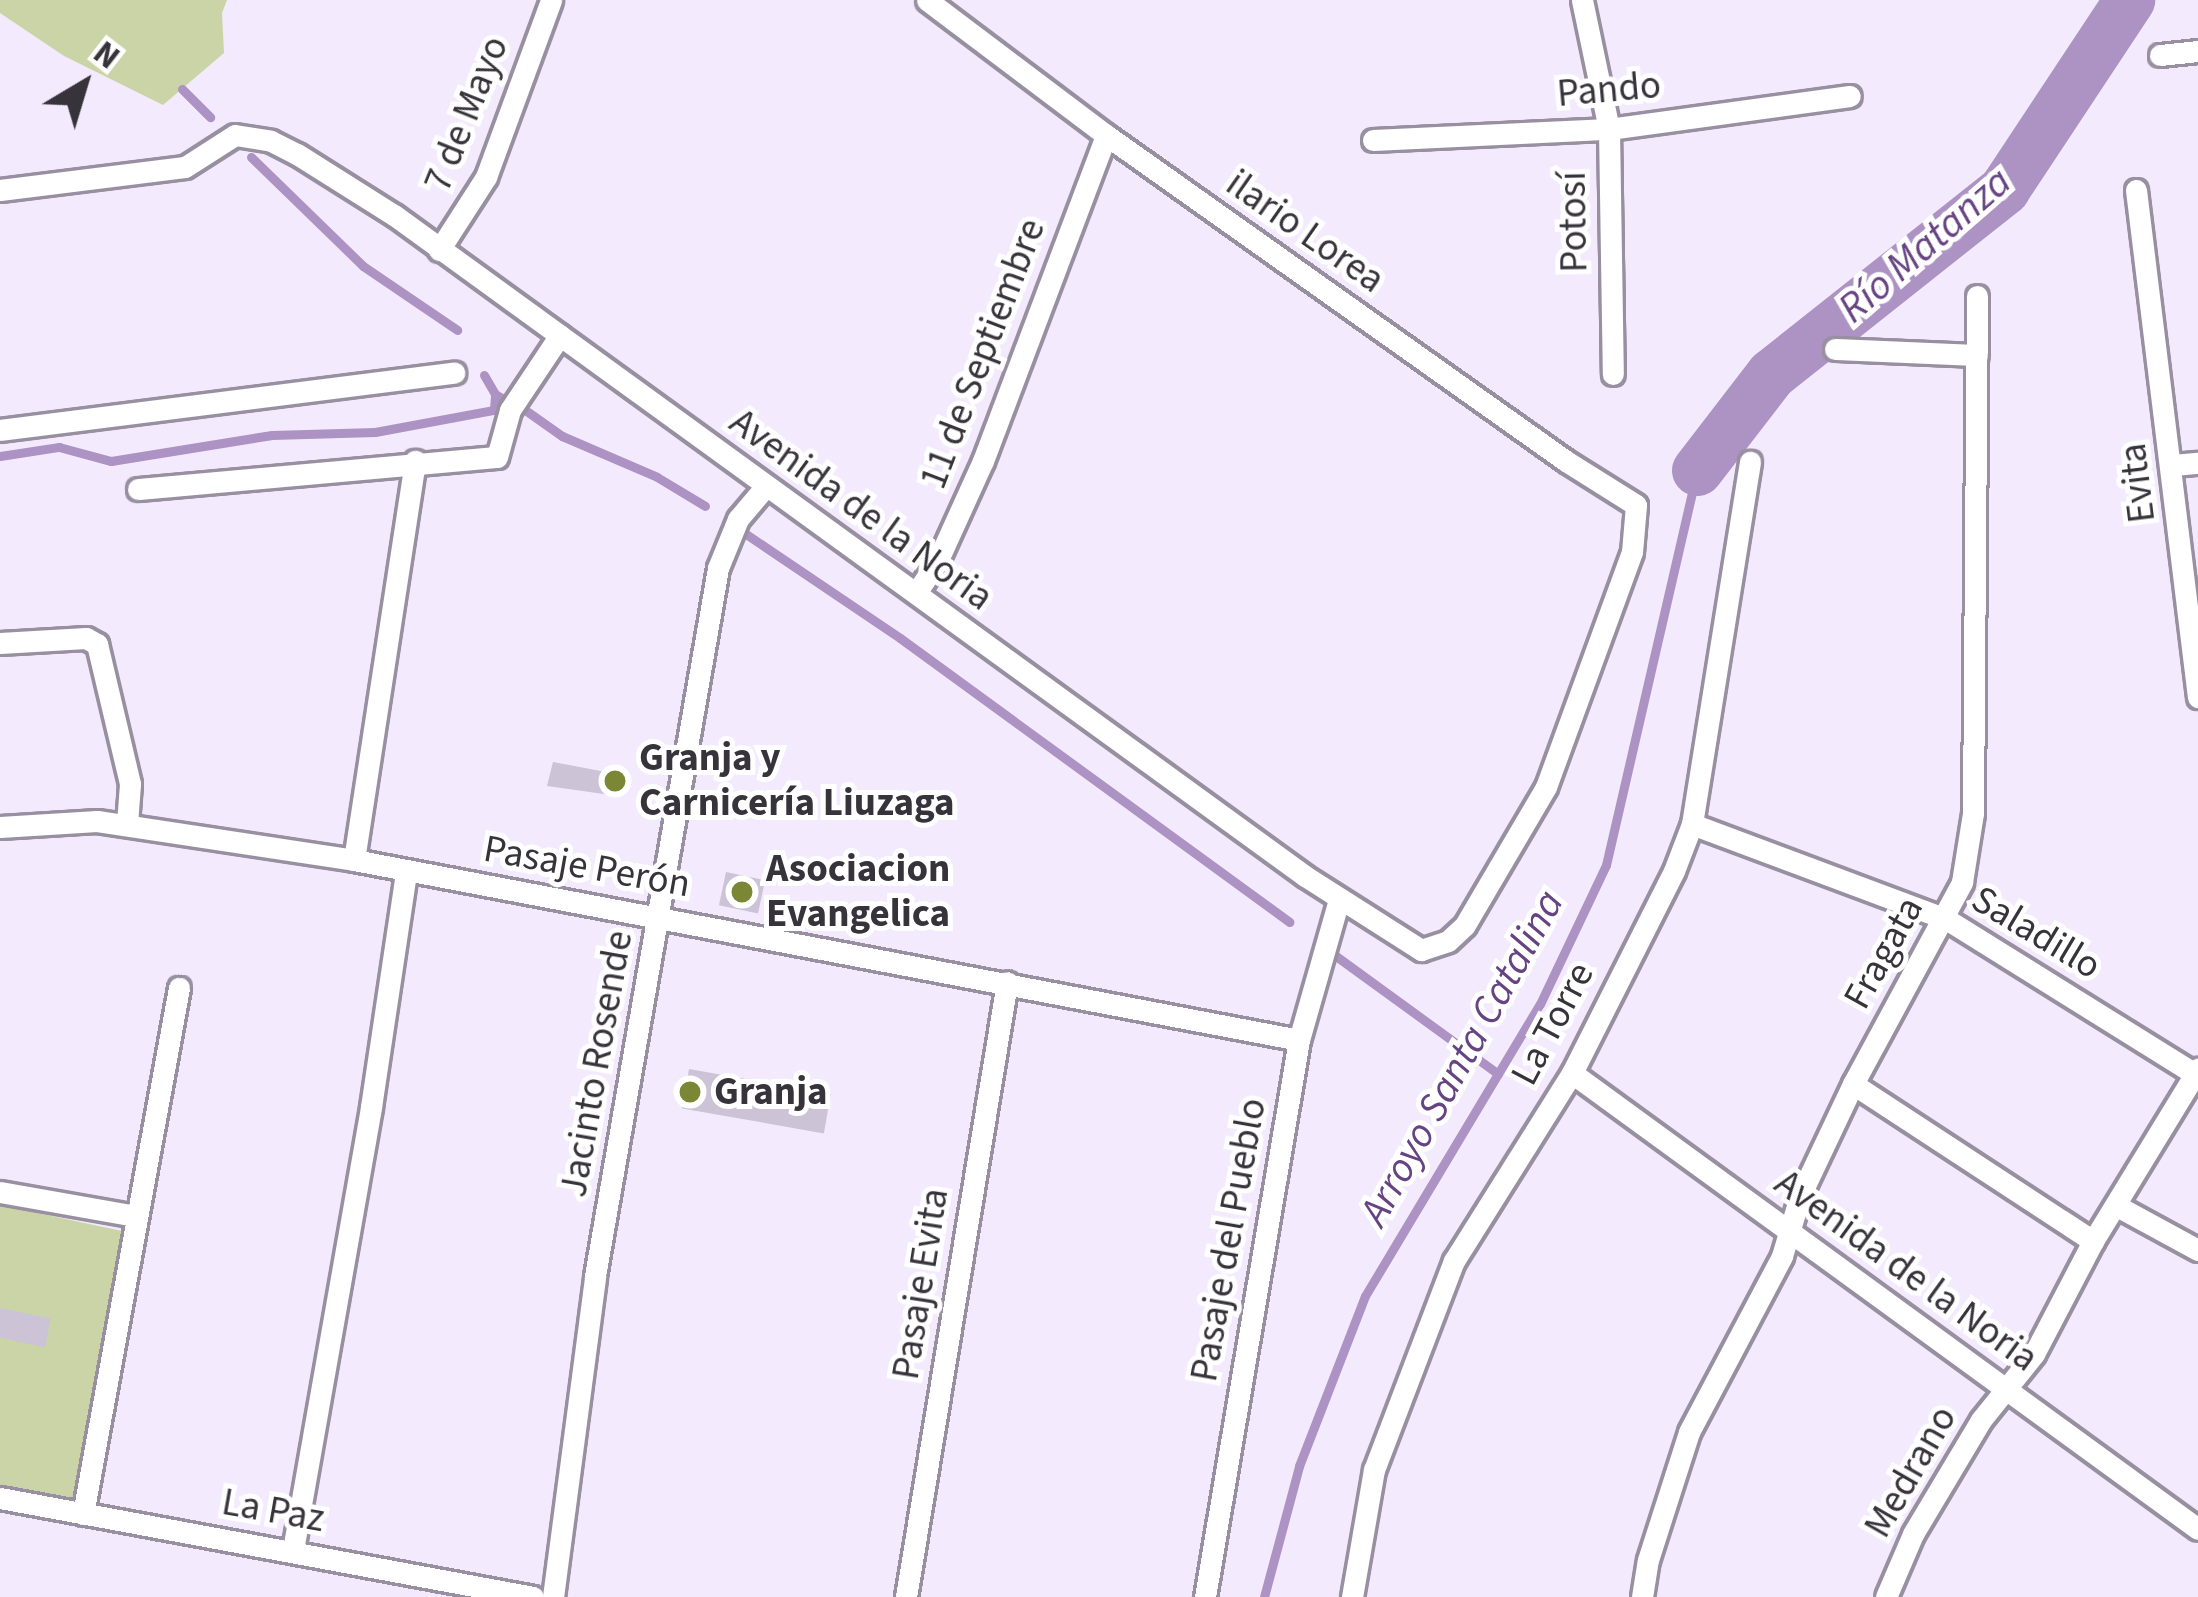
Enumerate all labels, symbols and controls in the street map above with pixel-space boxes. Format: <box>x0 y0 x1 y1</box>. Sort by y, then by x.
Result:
north arrow <box>24 24 144 144</box>
text: N <box>83 30 130 81</box>
street label: 7 de Mayo <box>415 30 519 198</box>
street label: Pando <box>1555 62 1663 118</box>
water label: Río Matanza <box>1828 156 2022 334</box>
street label: ilario Lorea <box>1217 160 1393 304</box>
street label: Potosí <box>1550 171 1598 273</box>
street label: 11 de Septiembre <box>910 213 1056 495</box>
street label: Avenida de la Noria <box>720 399 1002 621</box>
street label: Evita <box>2110 440 2166 526</box>
place label: Granja y Carnicería Liuzaga <box>639 736 955 827</box>
marker: Granja y Carnicería Liuzaga <box>602 768 628 794</box>
street label: Pasaje Perón <box>480 826 694 908</box>
place label: Asociacion Evangelica <box>766 847 950 938</box>
street label: Saladillo <box>1963 876 2109 990</box>
marker: Asociacion Evangelica <box>729 879 755 905</box>
water label: Arroyo Santa Catalina <box>1349 882 1575 1234</box>
street label: Fragata <box>1834 889 1934 1017</box>
street label: Jacinto Rosende <box>551 927 643 1201</box>
street label: La Torre <box>1501 955 1605 1093</box>
place label: Granja <box>714 1069 828 1115</box>
marker: Granja <box>677 1079 703 1105</box>
street label: Pasaje del Pueblo <box>1181 1095 1277 1385</box>
street label: Avenida de la Noria <box>1765 1160 2047 1382</box>
street label: Pasaje Evita <box>883 1185 959 1383</box>
street label: Medrano <box>1855 1398 1967 1546</box>
street label: La Paz <box>218 1479 328 1543</box>

